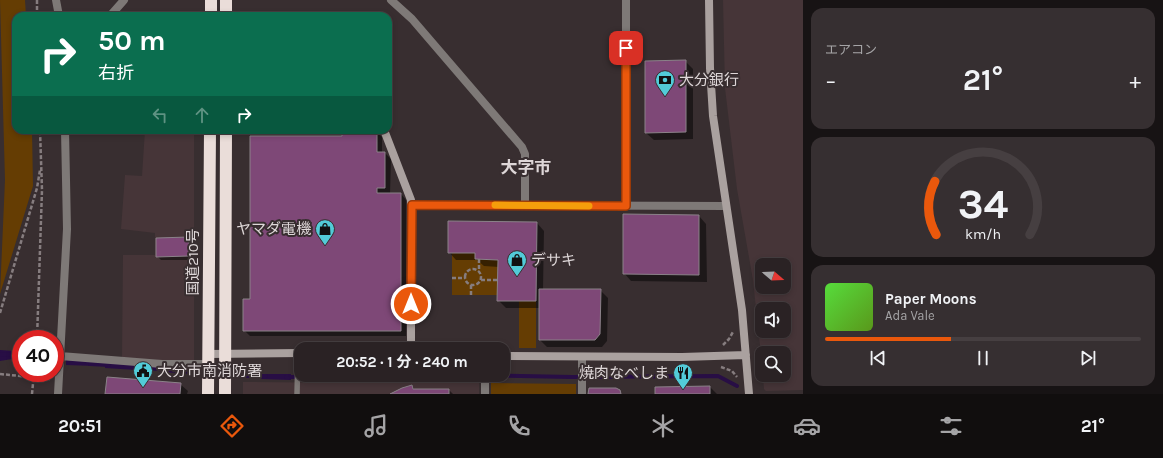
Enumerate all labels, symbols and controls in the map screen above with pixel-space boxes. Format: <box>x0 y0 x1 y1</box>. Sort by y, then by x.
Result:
text: 50 m <box>98 24 166 57</box>
icon: right <box>32 28 84 80</box>
pin <box>609 31 643 65</box>
icon: arrive <box>615 37 637 59</box>
text: エアコン <box>825 42 877 57</box>
text: 右折 <box>98 62 134 84</box>
text: 21° <box>963 62 1003 98</box>
text: − <box>825 68 837 94</box>
text: + <box>1129 68 1141 94</box>
bank icon: 大分銀行 <box>654 69 676 97</box>
place label: 大分銀行 <box>679 71 739 89</box>
icon: left <box>149 104 171 126</box>
icon: ahead <box>191 104 213 126</box>
icon: right <box>233 104 255 126</box>
district label: 大字市 <box>501 157 552 177</box>
text: 34 <box>958 180 1009 228</box>
shop icon: ヤマダ電機 <box>314 218 336 246</box>
place label: ヤマダ電機 <box>236 220 311 238</box>
text: km/h <box>965 226 1001 243</box>
street label: 国道210号 <box>184 228 202 296</box>
shop icon: デサキ <box>506 249 528 277</box>
place label: デサキ <box>531 251 576 269</box>
north arrow <box>755 258 791 294</box>
map controls <box>755 258 791 382</box>
position arrow <box>390 283 432 325</box>
text: Paper Moons <box>885 290 977 308</box>
button: sound <box>755 302 791 338</box>
text: Ada Vale <box>885 308 935 323</box>
speed limit sign: 40 <box>12 330 64 382</box>
button: search <box>755 346 791 382</box>
icon: previous <box>867 347 889 369</box>
icon: pause <box>972 347 994 369</box>
icon: next <box>1077 347 1099 369</box>
text: 20:52 · 1 分 · 240 m <box>336 353 468 371</box>
public building icon: 大分市南消防署 <box>132 360 154 388</box>
place label: 大分市南消防署 <box>157 362 262 380</box>
restaurant icon: 焼肉なべしま <box>672 362 694 390</box>
place label: 焼肉なべしま <box>579 364 669 382</box>
icon: directions <box>218 412 246 440</box>
icon: music <box>362 412 390 440</box>
icon: phone <box>505 412 533 440</box>
icon: climate <box>649 412 677 440</box>
icon: car <box>793 412 821 440</box>
icon: filters <box>937 412 965 440</box>
text: 20:51 <box>58 415 102 437</box>
text: 21° <box>1081 415 1105 437</box>

